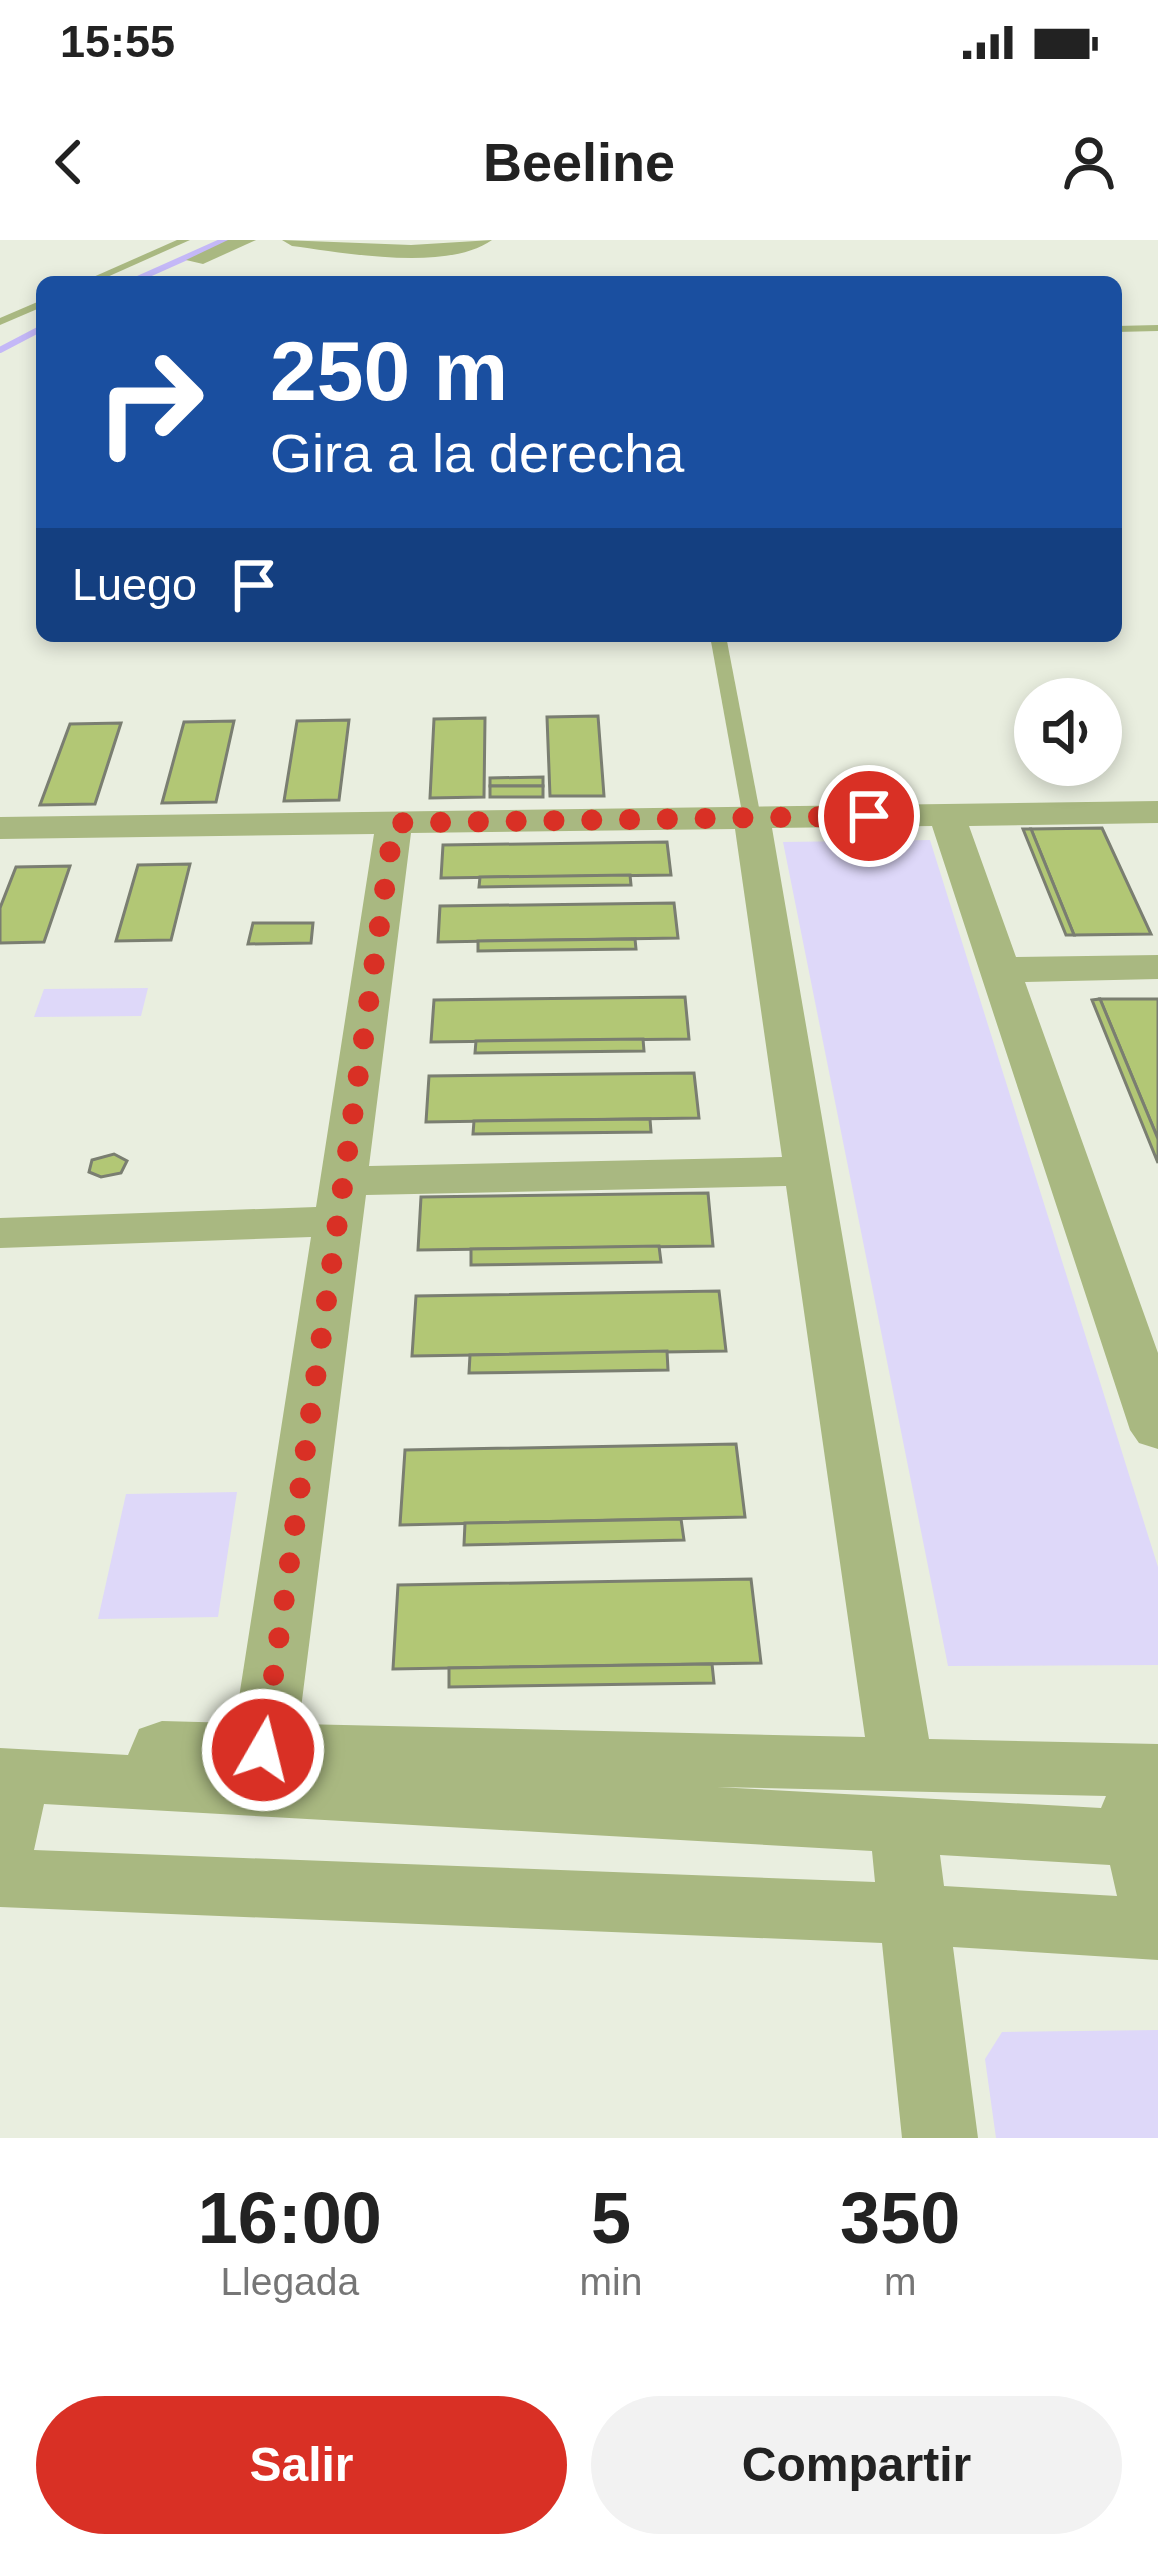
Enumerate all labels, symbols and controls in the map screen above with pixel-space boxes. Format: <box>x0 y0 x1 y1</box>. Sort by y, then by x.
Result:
text: 15:55 <box>60 16 175 67</box>
icon: back <box>36 129 102 195</box>
icon: person <box>1056 129 1122 195</box>
text: Beeline <box>483 132 675 192</box>
icon: right <box>72 324 228 480</box>
text: 250 m <box>270 324 508 418</box>
text: Gira a la derecha <box>270 423 684 483</box>
icon: arrive <box>221 552 287 618</box>
text: Luego <box>72 559 197 610</box>
map controls <box>1014 678 1122 786</box>
button: sound <box>1014 678 1122 786</box>
pin <box>818 765 920 867</box>
icon: arrive <box>836 783 902 849</box>
position arrow <box>200 1687 326 1813</box>
text: 16:00 <box>198 2178 382 2258</box>
text: 5 <box>591 2178 631 2258</box>
text: 350 <box>840 2178 960 2258</box>
text: Llegada <box>220 2260 359 2303</box>
text: min <box>580 2260 642 2303</box>
text: m <box>884 2260 916 2303</box>
button: Salir <box>36 2396 567 2534</box>
button: Compartir <box>591 2396 1122 2534</box>

